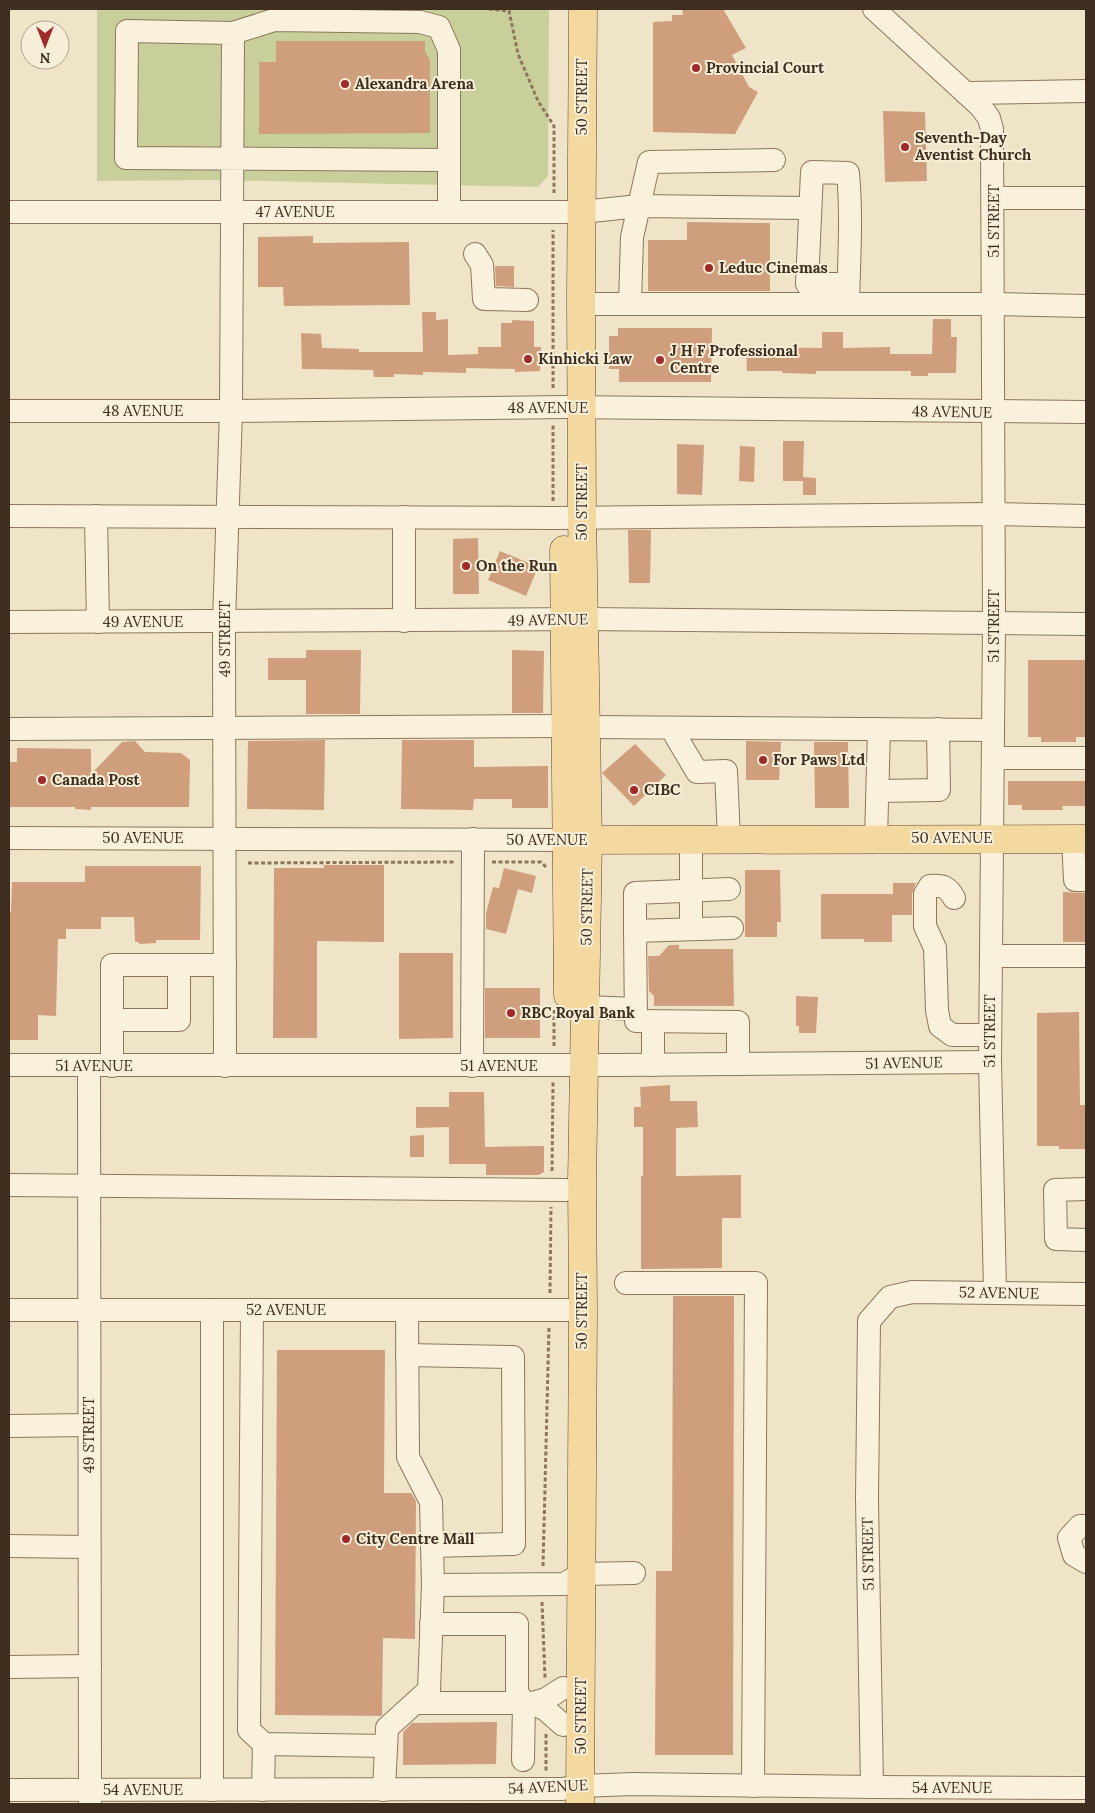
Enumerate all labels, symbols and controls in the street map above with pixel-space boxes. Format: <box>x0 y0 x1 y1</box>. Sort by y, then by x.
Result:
north arrow <box>20 20 70 70</box>
text: N <box>39 49 50 67</box>
street label: 50 STREET <box>572 58 591 136</box>
place label: Provincial Court <box>706 58 825 77</box>
marker: Provincial Court <box>690 62 702 74</box>
place label: Alexandra Arena <box>355 74 474 93</box>
marker: Alexandra Arena <box>339 78 351 90</box>
place label: Seventh-Day Aventist Church <box>915 128 1032 164</box>
marker: Seventh-Day Aventist Church <box>899 141 911 153</box>
street label: 51 STREET <box>984 184 1003 258</box>
street label: 47 AVENUE <box>256 202 334 221</box>
place label: Leduc Cinemas <box>719 258 828 277</box>
marker: Leduc Cinemas <box>703 262 715 274</box>
place label: J H F Professional Centre <box>670 341 798 377</box>
place label: Kinhicki Law <box>538 349 633 368</box>
marker: Kinhicki Law <box>522 353 534 365</box>
marker: J H F Professional Centre <box>654 354 666 366</box>
street label: 48 AVENUE <box>508 398 588 417</box>
street label: 48 AVENUE <box>103 401 183 420</box>
street label: 48 AVENUE <box>912 401 992 422</box>
street label: 50 STREET <box>572 463 591 541</box>
place label: On the Run <box>476 556 558 575</box>
marker: On the Run <box>460 560 472 572</box>
street label: 51 STREET <box>984 589 1003 663</box>
street label: 49 STREET <box>215 600 234 677</box>
street label: 49 AVENUE <box>507 609 589 630</box>
street label: 49 AVENUE <box>103 612 183 631</box>
place label: For Paws Ltd <box>773 750 865 769</box>
marker: For Paws Ltd <box>757 754 769 766</box>
place label: Canada Post <box>52 770 140 789</box>
marker: Canada Post <box>36 774 48 786</box>
place label: CIBC <box>644 780 681 799</box>
marker: CIBC <box>628 784 640 796</box>
street label: 50 AVENUE <box>102 828 184 847</box>
street label: 50 AVENUE <box>911 828 993 847</box>
street label: 50 AVENUE <box>506 830 588 849</box>
street label: 50 STREET <box>576 868 597 946</box>
street label: 51 STREET <box>980 994 999 1068</box>
place label: RBC Royal Bank <box>521 1003 635 1022</box>
marker: RBC Royal Bank <box>505 1007 517 1019</box>
street label: 51 AVENUE <box>865 1052 943 1073</box>
street label: 51 AVENUE <box>55 1056 133 1075</box>
street label: 51 AVENUE <box>460 1056 538 1075</box>
street label: 50 STREET <box>572 1272 591 1350</box>
street label: 52 AVENUE <box>959 1282 1039 1303</box>
street label: 52 AVENUE <box>246 1300 326 1319</box>
street label: 49 STREET <box>79 1396 98 1473</box>
street label: 51 STREET <box>857 1517 878 1591</box>
place label: City Centre Mall <box>356 1529 475 1548</box>
marker: City Centre Mall <box>340 1533 352 1545</box>
street label: 50 STREET <box>571 1677 590 1755</box>
street label: 54 AVENUE <box>507 1775 589 1798</box>
street label: 54 AVENUE <box>912 1778 992 1797</box>
street label: 54 AVENUE <box>103 1780 183 1799</box>

